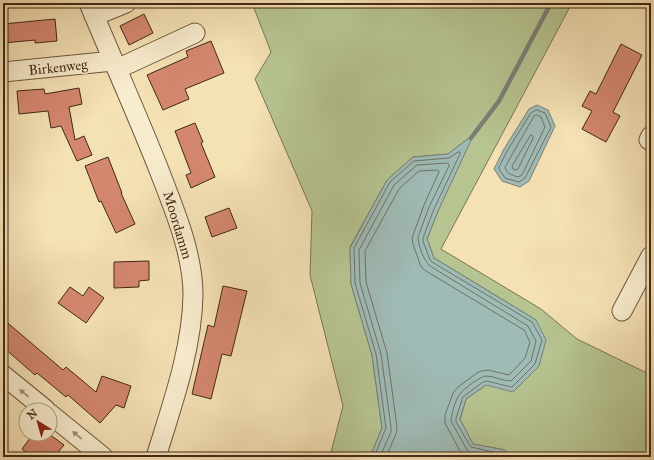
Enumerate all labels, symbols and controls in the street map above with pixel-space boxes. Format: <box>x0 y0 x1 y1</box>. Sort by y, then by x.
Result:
street label: Birkenweg <box>28 56 89 79</box>
street label: Moordamm <box>159 189 196 261</box>
one-way arrow <box>19 388 30 397</box>
north arrow <box>18 402 58 442</box>
text: N <box>25 406 40 422</box>
one-way arrow <box>71 431 82 440</box>

